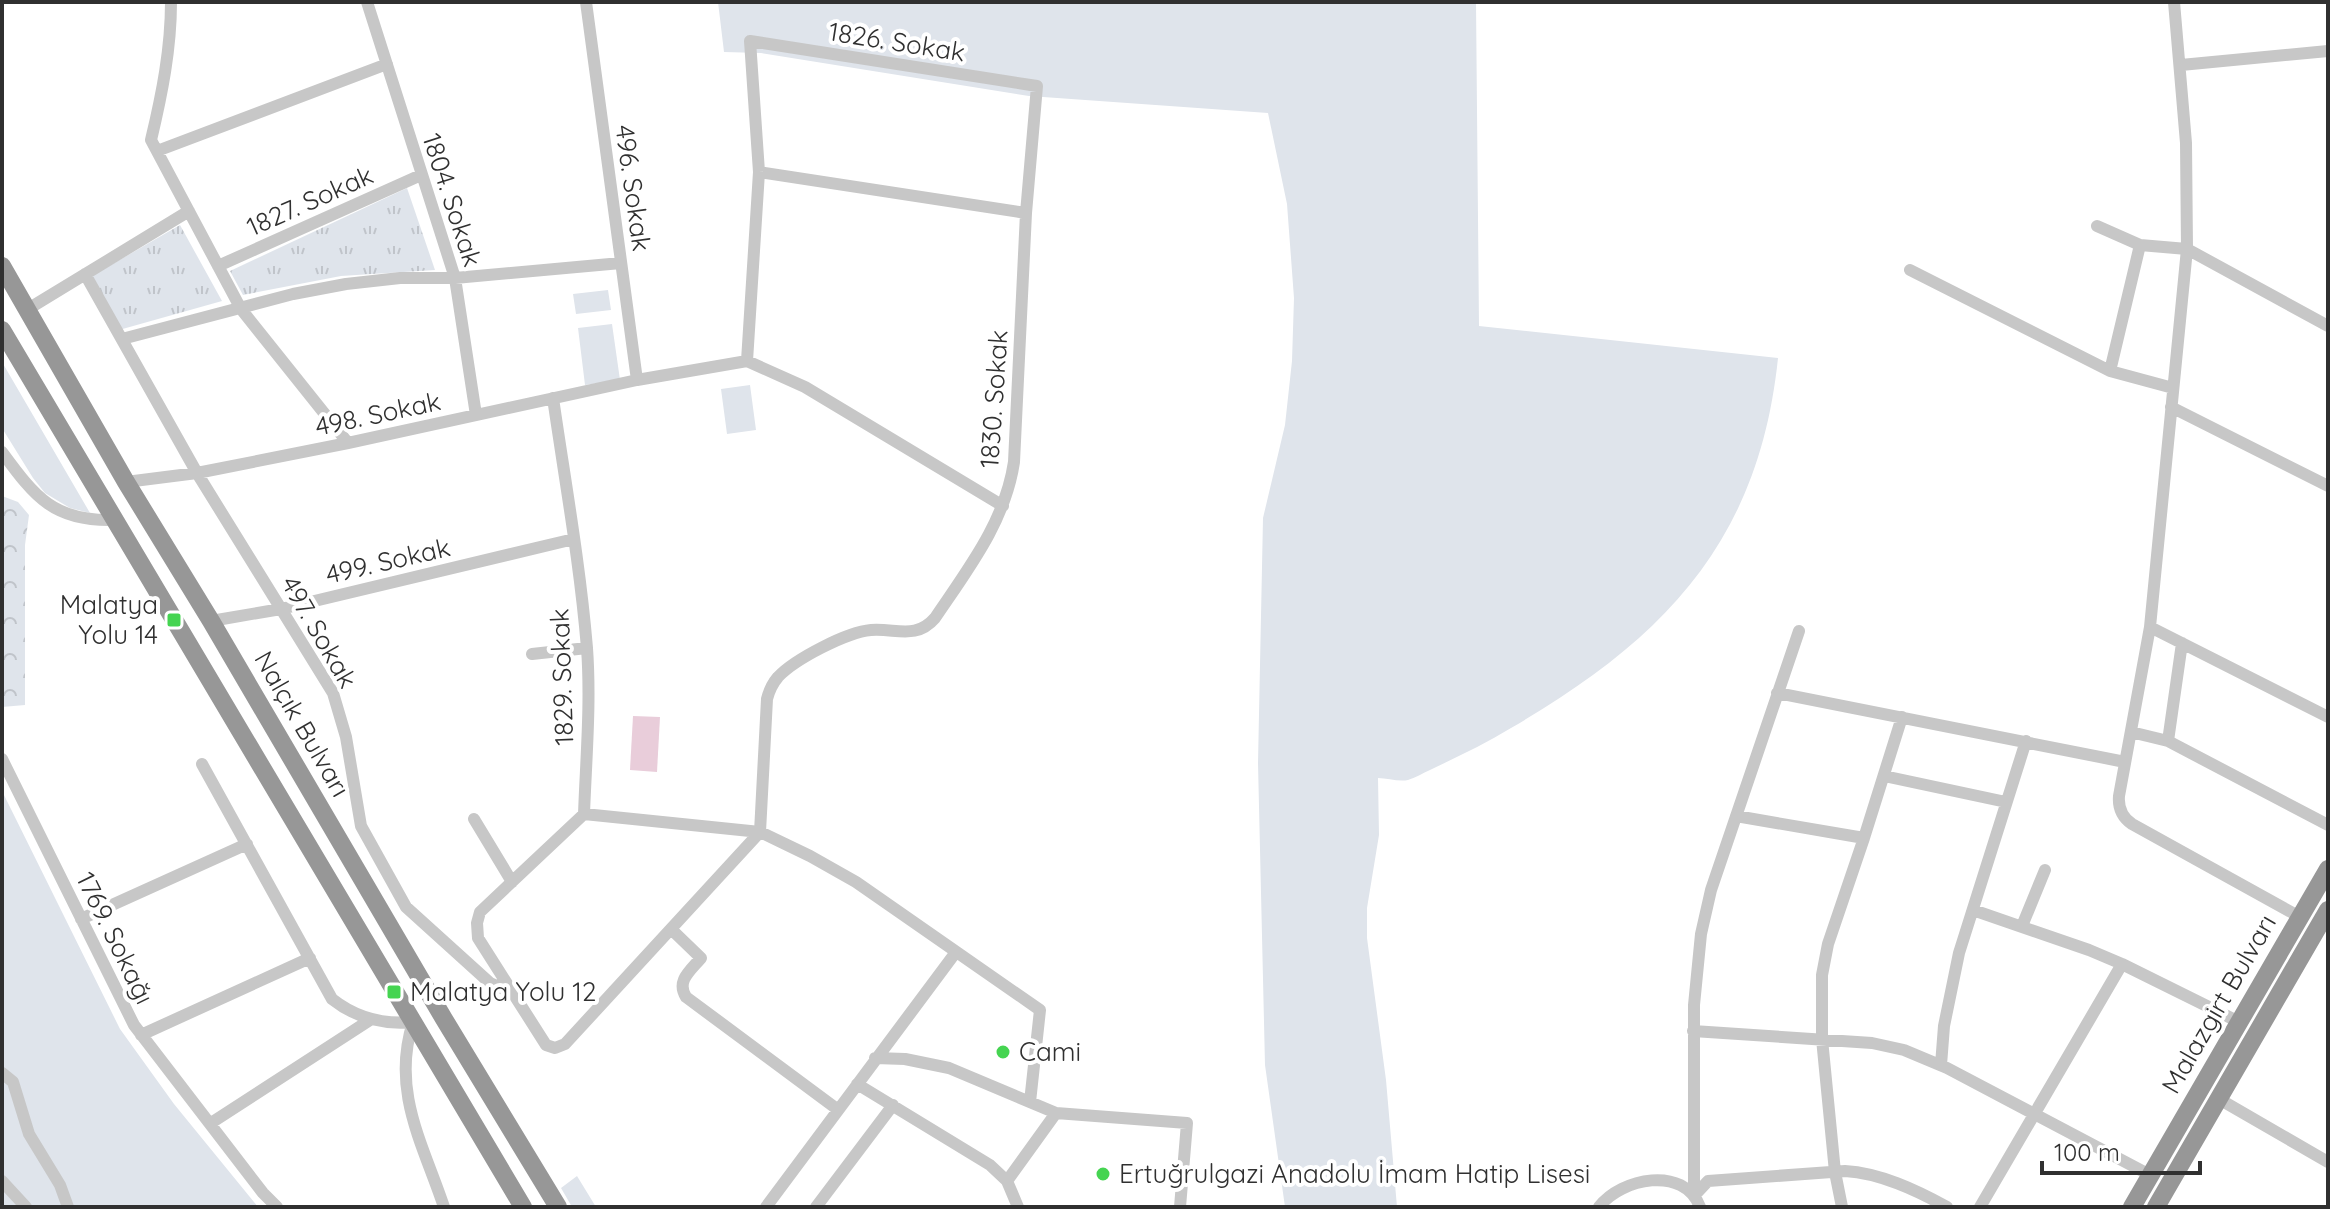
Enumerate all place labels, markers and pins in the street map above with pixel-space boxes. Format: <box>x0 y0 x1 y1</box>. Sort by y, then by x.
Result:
place label: Malatya Yolu 14 <box>60 588 158 651</box>
marker: Malatya Yolu 14 <box>165 611 183 629</box>
place label: Malatya Yolu 12 <box>410 975 596 1008</box>
marker: Malatya Yolu 12 <box>385 983 403 1001</box>
place label: Cami <box>1019 1035 1081 1068</box>
marker: Cami <box>994 1043 1012 1061</box>
place label: Ertuğrulgazi Anadolu İmam Hatip Lisesi <box>1119 1157 1590 1190</box>
marker: Ertuğrulgazi Anadolu İmam Hatip Lisesi <box>1094 1165 1112 1183</box>

